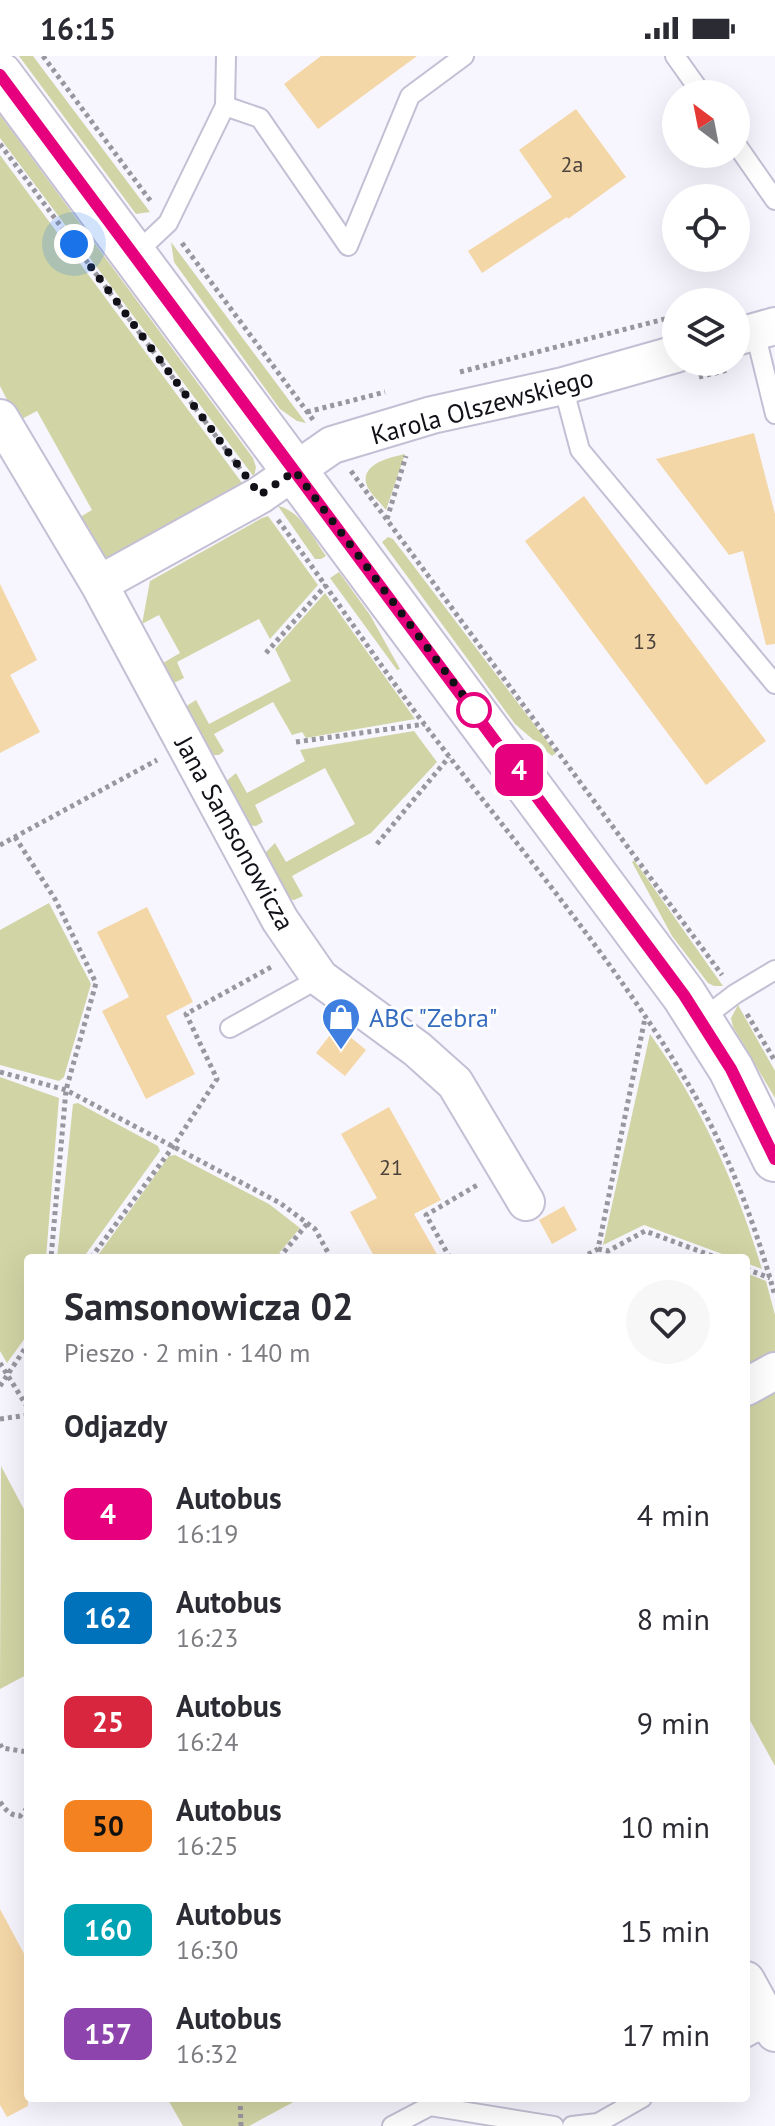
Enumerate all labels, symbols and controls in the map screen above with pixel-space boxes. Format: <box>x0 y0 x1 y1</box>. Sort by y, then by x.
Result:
text: 16:15 <box>40 9 116 48</box>
north arrow <box>662 80 750 168</box>
map controls <box>662 80 750 376</box>
house number: 2a <box>561 150 583 178</box>
button: locate <box>662 184 750 272</box>
your location <box>54 224 94 264</box>
button: layers <box>662 288 750 376</box>
street label: Karola Olszewskiego <box>367 360 597 452</box>
house number: 13 <box>633 627 657 655</box>
unlabelled marker <box>457 693 491 727</box>
street label: Jana Samsonowicza <box>167 729 302 936</box>
line badge: 4 <box>493 744 545 796</box>
text: 4 <box>511 751 527 788</box>
shop icon: ABC "Zebra" <box>320 996 362 1051</box>
place label: ABC "Zebra" <box>369 1001 497 1034</box>
house number: 21 <box>379 1153 403 1181</box>
button: heart <box>626 1280 710 1364</box>
text: Samsonowicza 02 <box>64 1281 354 1330</box>
text: Pieszo · 2 min · 140 m <box>64 1336 310 1369</box>
text: Odjazdy <box>64 1406 167 1445</box>
text: Autobus <box>176 1478 282 1517</box>
text: 4 <box>100 1495 116 1532</box>
text: 4 min <box>637 1495 710 1534</box>
text: 16:19 <box>176 1517 238 1550</box>
text: Autobus <box>176 1582 282 1621</box>
text: 162 <box>84 1599 132 1636</box>
text: 8 min <box>637 1599 710 1638</box>
text: 16:23 <box>176 1621 238 1654</box>
text: Autobus <box>176 1686 282 1725</box>
text: 25 <box>92 1703 124 1740</box>
text: 9 min <box>637 1703 710 1742</box>
text: 16:24 <box>176 1725 238 1758</box>
text: Autobus <box>176 1790 282 1829</box>
text: 50 <box>92 1807 124 1844</box>
text: 10 min <box>620 1807 710 1846</box>
text: 16:25 <box>176 1829 238 1862</box>
text: Autobus <box>176 1894 282 1933</box>
text: 160 <box>84 1911 132 1948</box>
text: 15 min <box>620 1911 710 1950</box>
text: 16:30 <box>176 1933 238 1966</box>
text: Autobus <box>176 1998 282 2037</box>
text: 157 <box>84 2015 132 2052</box>
text: 17 min <box>622 2015 710 2054</box>
text: 16:32 <box>176 2037 238 2070</box>

